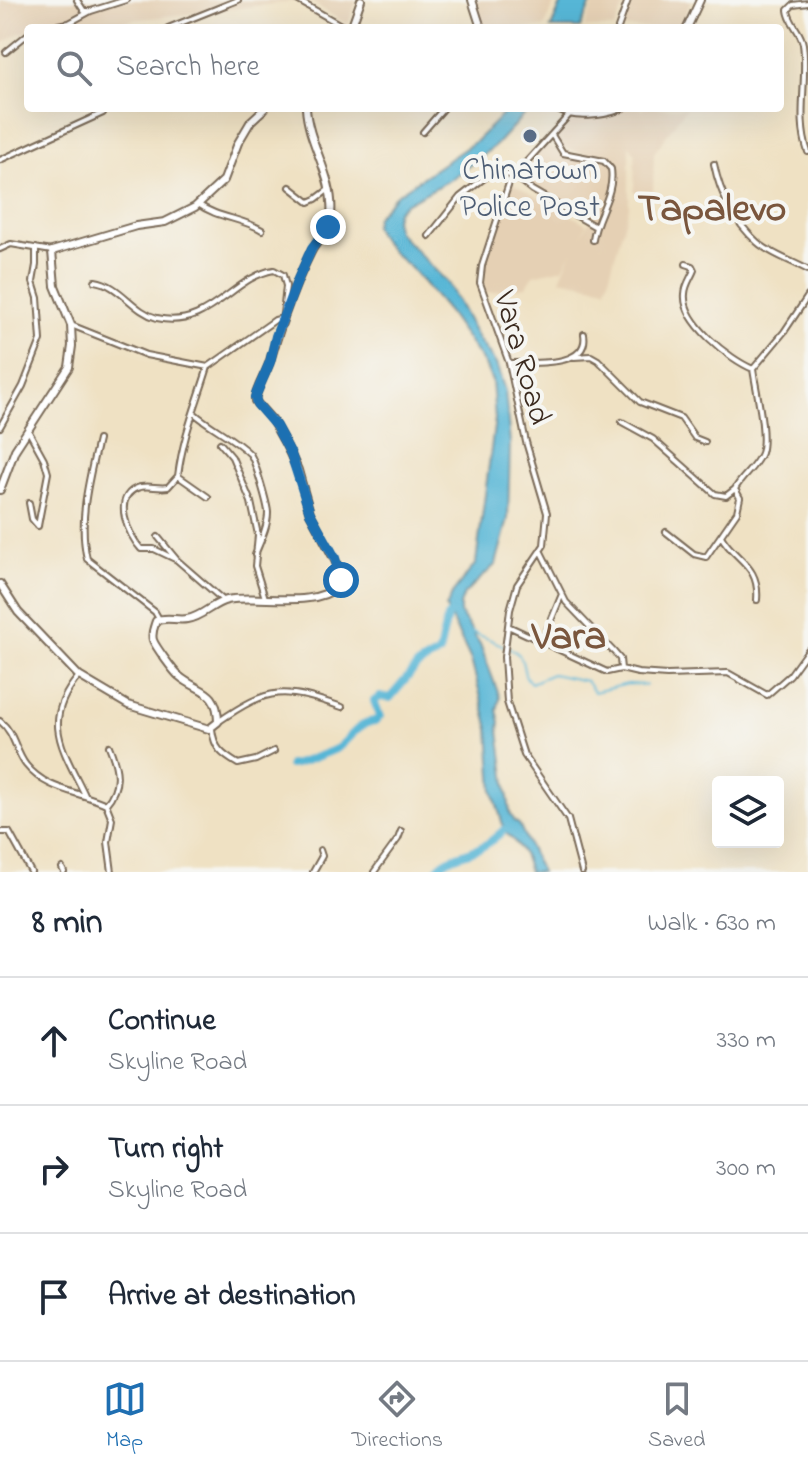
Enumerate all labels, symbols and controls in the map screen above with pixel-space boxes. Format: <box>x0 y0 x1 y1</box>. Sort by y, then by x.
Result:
search box <box>24 24 784 112</box>
icon: search <box>52 46 96 90</box>
text: Search here <box>116 46 260 90</box>
marker: Chinatown Police Post <box>521 127 539 145</box>
place label: Chinatown Police Post <box>460 148 600 232</box>
district label: Tapalevo <box>638 181 786 240</box>
route end <box>310 209 346 245</box>
street label: Vara Road <box>479 285 562 430</box>
route start <box>323 562 359 598</box>
district label: Vara <box>531 609 606 668</box>
map controls <box>712 776 784 848</box>
button: layers <box>712 776 784 848</box>
text: 8 min <box>32 899 103 949</box>
text: Walk · 630 m <box>647 905 776 943</box>
text: Continue <box>108 1000 216 1044</box>
icon: ahead <box>32 1019 76 1063</box>
text: 330 m <box>717 1022 776 1060</box>
text: Skyline Road <box>108 1044 247 1082</box>
text: Turn right <box>108 1128 223 1172</box>
icon: right <box>32 1147 76 1191</box>
text: 300 m <box>716 1150 776 1188</box>
text: Skyline Road <box>108 1172 247 1210</box>
icon: arrive <box>32 1275 76 1319</box>
text: Arrive at destination <box>108 1275 356 1319</box>
tab: Map <box>103 1377 147 1457</box>
tab: Directions <box>352 1377 443 1457</box>
tab: Saved <box>648 1377 705 1457</box>

